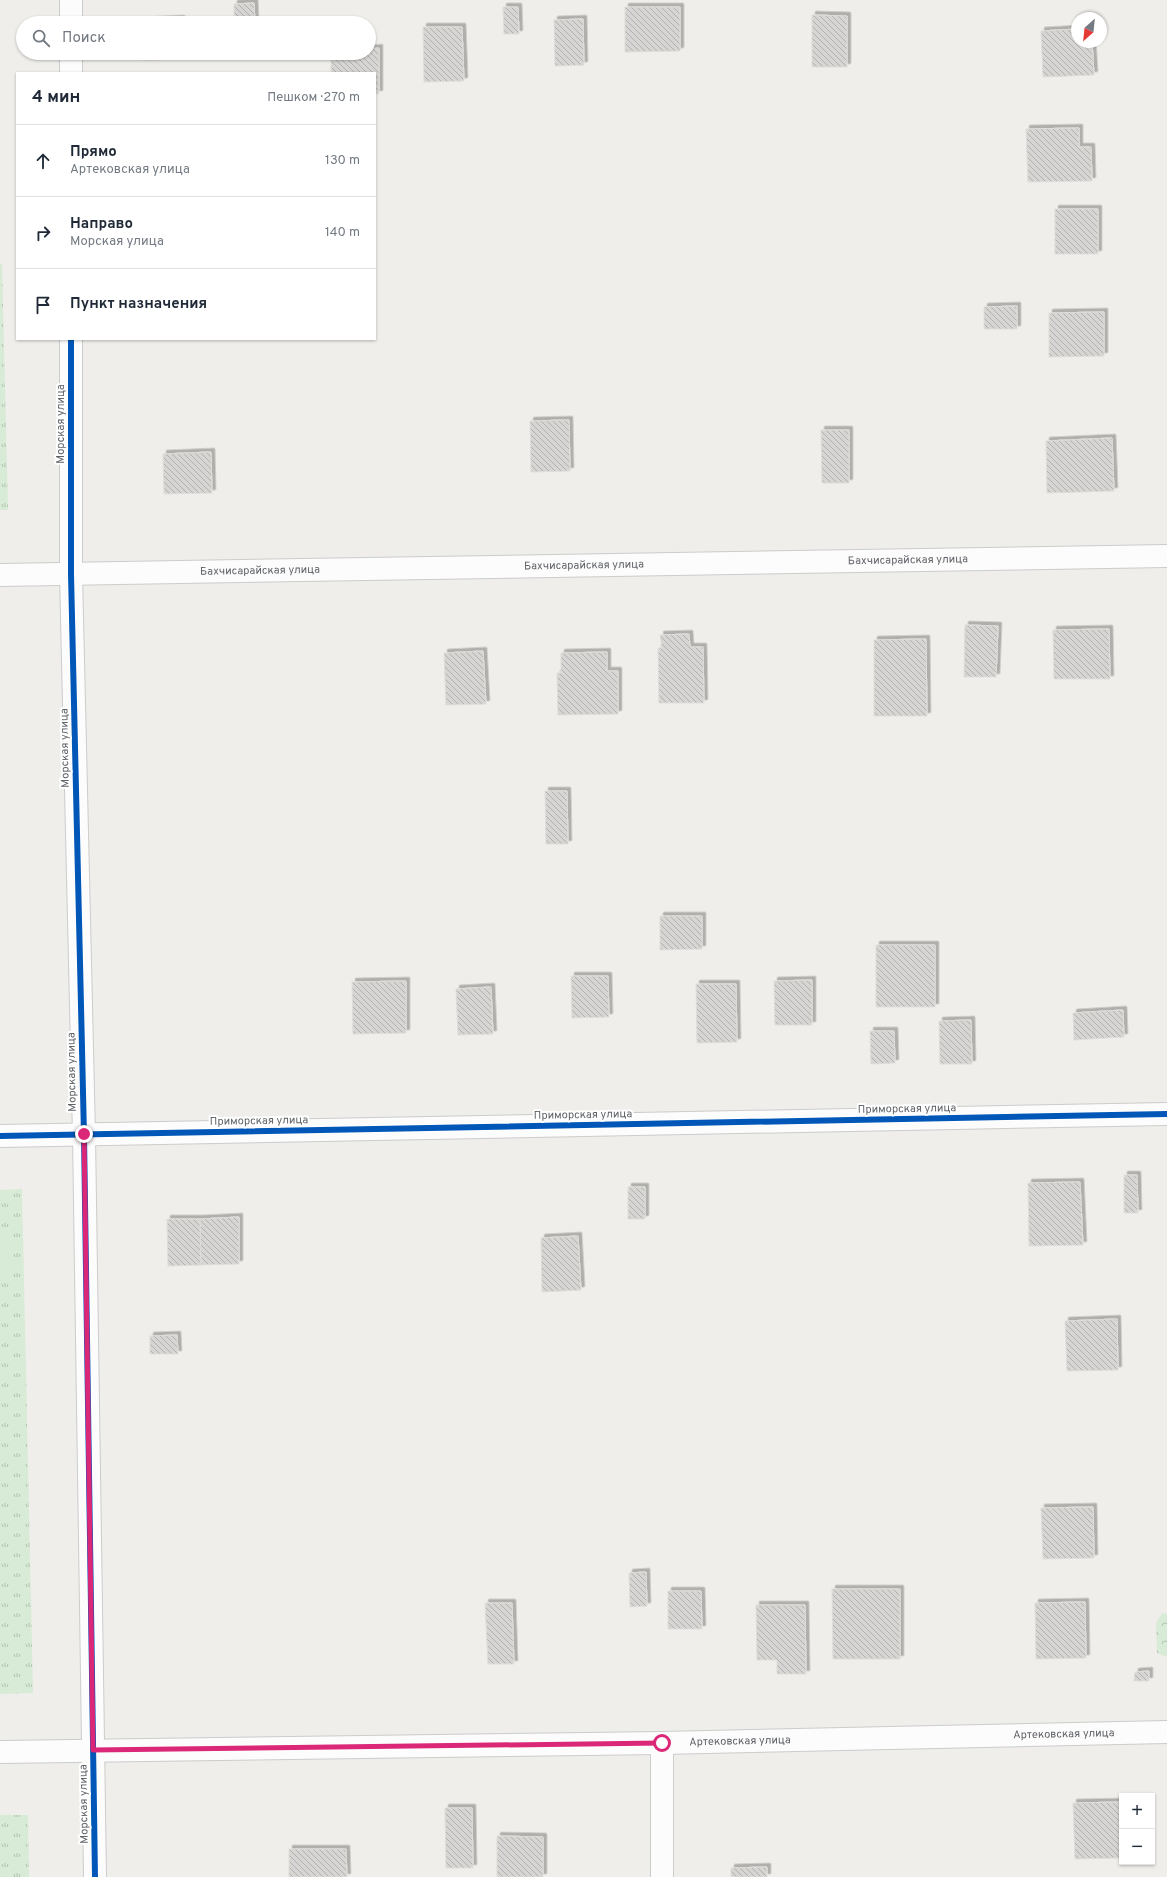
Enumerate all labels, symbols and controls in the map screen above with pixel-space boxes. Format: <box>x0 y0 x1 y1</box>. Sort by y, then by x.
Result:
north arrow <box>1071 12 1107 48</box>
search box <box>16 16 376 60</box>
icon: search <box>30 27 52 49</box>
text: Поиск <box>62 29 106 48</box>
text: 4 мин <box>32 87 80 109</box>
text: Пешком · 270 m <box>267 90 360 106</box>
text: Прямо <box>70 143 117 162</box>
icon: ahead <box>32 150 54 172</box>
text: 130 m <box>325 153 360 169</box>
text: Артековская улица <box>70 162 190 178</box>
text: Направо <box>70 215 133 234</box>
icon: right <box>32 222 54 244</box>
text: 140 m <box>325 225 360 241</box>
text: Морская улица <box>70 234 164 250</box>
icon: arrive <box>32 294 54 316</box>
text: Пункт назначения <box>70 295 207 314</box>
street label: Морская улица <box>54 384 68 464</box>
street label: Бахчисарайская улица <box>848 552 968 568</box>
street label: Бахчисарайская улица <box>524 558 644 573</box>
street label: Бахчисарайская улица <box>200 563 320 579</box>
street label: Морская улица <box>57 708 73 788</box>
street label: Морская улица <box>64 1032 80 1112</box>
street label: Приморская улица <box>858 1101 957 1117</box>
street label: Приморская улица <box>534 1107 633 1123</box>
street label: Приморская улица <box>210 1113 309 1129</box>
route end <box>75 1125 93 1143</box>
street label: Артековская улица <box>1013 1726 1115 1742</box>
street label: Артековская улица <box>689 1733 791 1749</box>
route start <box>653 1734 671 1752</box>
street label: Морская улица <box>76 1764 92 1844</box>
map controls <box>1119 1793 1155 1865</box>
button: + <box>1119 1793 1155 1829</box>
button: − <box>1119 1829 1155 1865</box>

